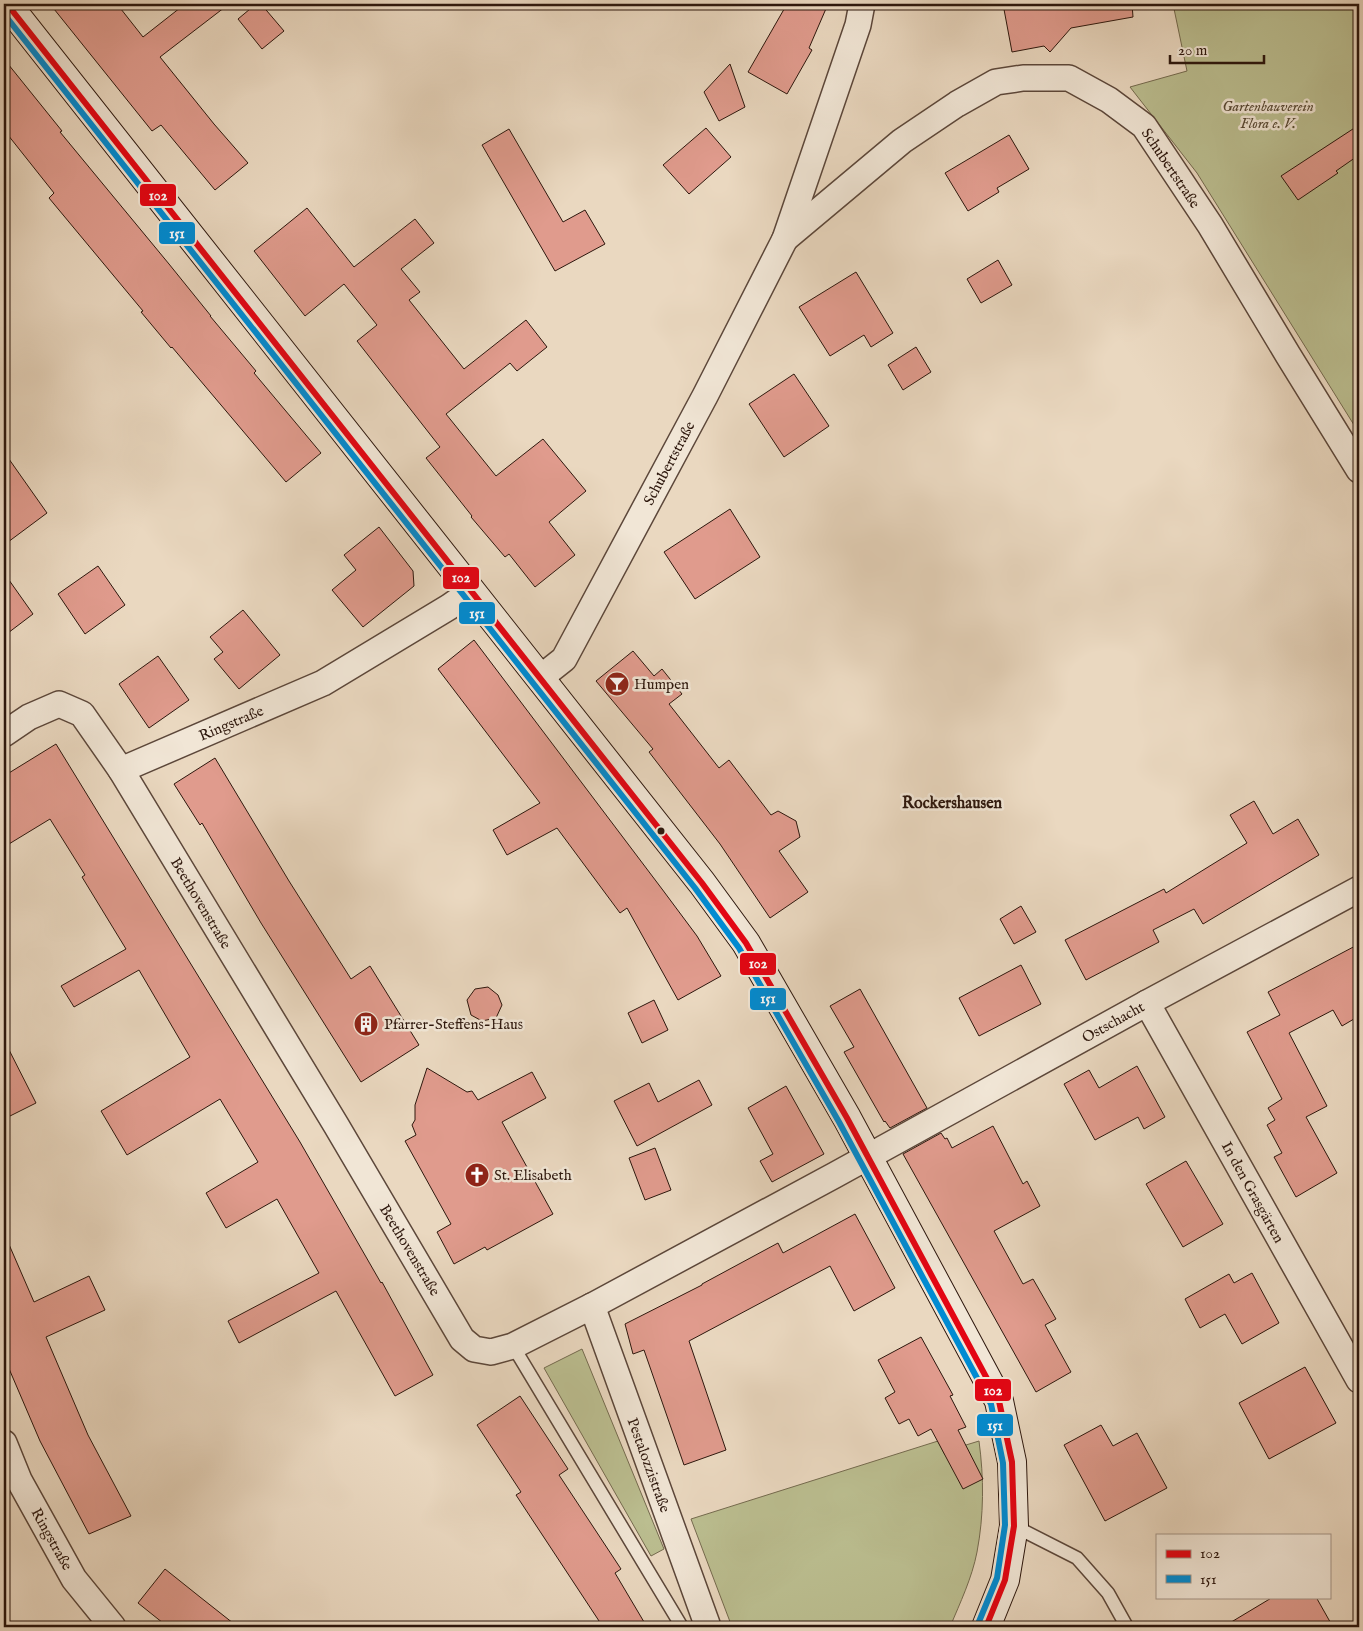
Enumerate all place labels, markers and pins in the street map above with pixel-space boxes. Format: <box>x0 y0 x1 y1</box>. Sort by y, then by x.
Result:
bar icon: Humpen <box>604 671 630 697</box>
place label: Humpen <box>634 675 689 694</box>
unlabelled marker <box>656 826 666 836</box>
building icon: Pfarrer-Steffens-Haus <box>353 1011 379 1037</box>
place label: Pfarrer-Steffens-Haus <box>384 1015 523 1034</box>
church icon: St. Elisabeth <box>464 1162 490 1188</box>
place label: St. Elisabeth <box>494 1166 572 1185</box>

